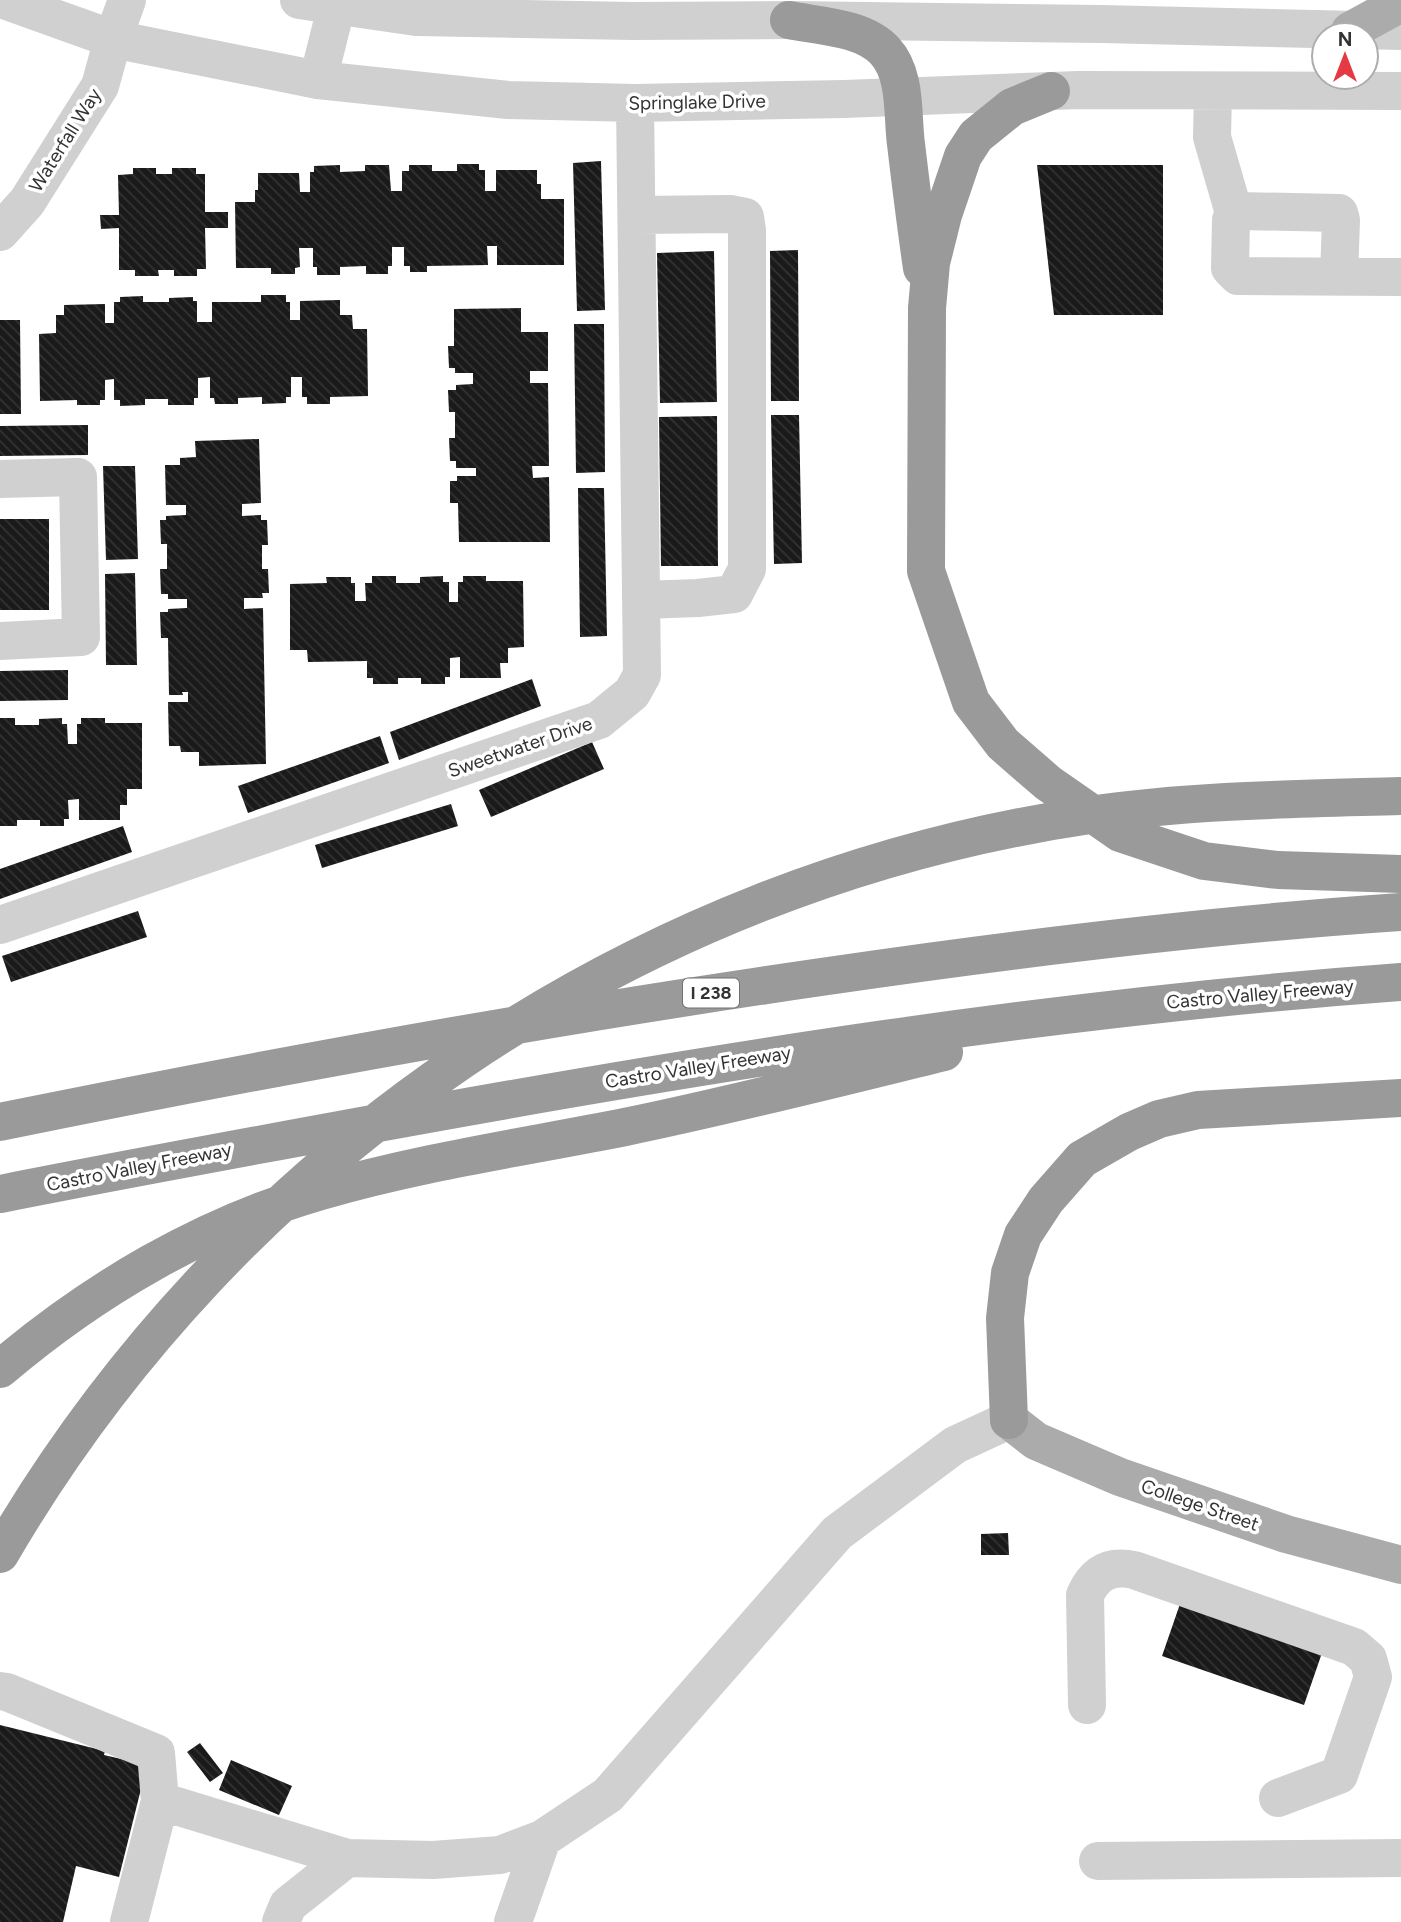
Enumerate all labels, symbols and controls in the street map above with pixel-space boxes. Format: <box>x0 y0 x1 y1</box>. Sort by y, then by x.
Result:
north arrow <box>1310 21 1380 91</box>
text: N <box>1338 28 1352 51</box>
street label: Waterfall Way <box>24 84 106 196</box>
street label: Springlake Drive <box>628 89 766 115</box>
street label: Sweetwater Drive <box>445 712 595 782</box>
street label: Castro Valley Freeway <box>1165 974 1355 1014</box>
road number: I 238 <box>683 978 739 1008</box>
street label: Castro Valley Freeway <box>603 1041 793 1093</box>
street label: Castro Valley Freeway <box>44 1138 234 1196</box>
street label: College Street <box>1138 1474 1262 1536</box>

